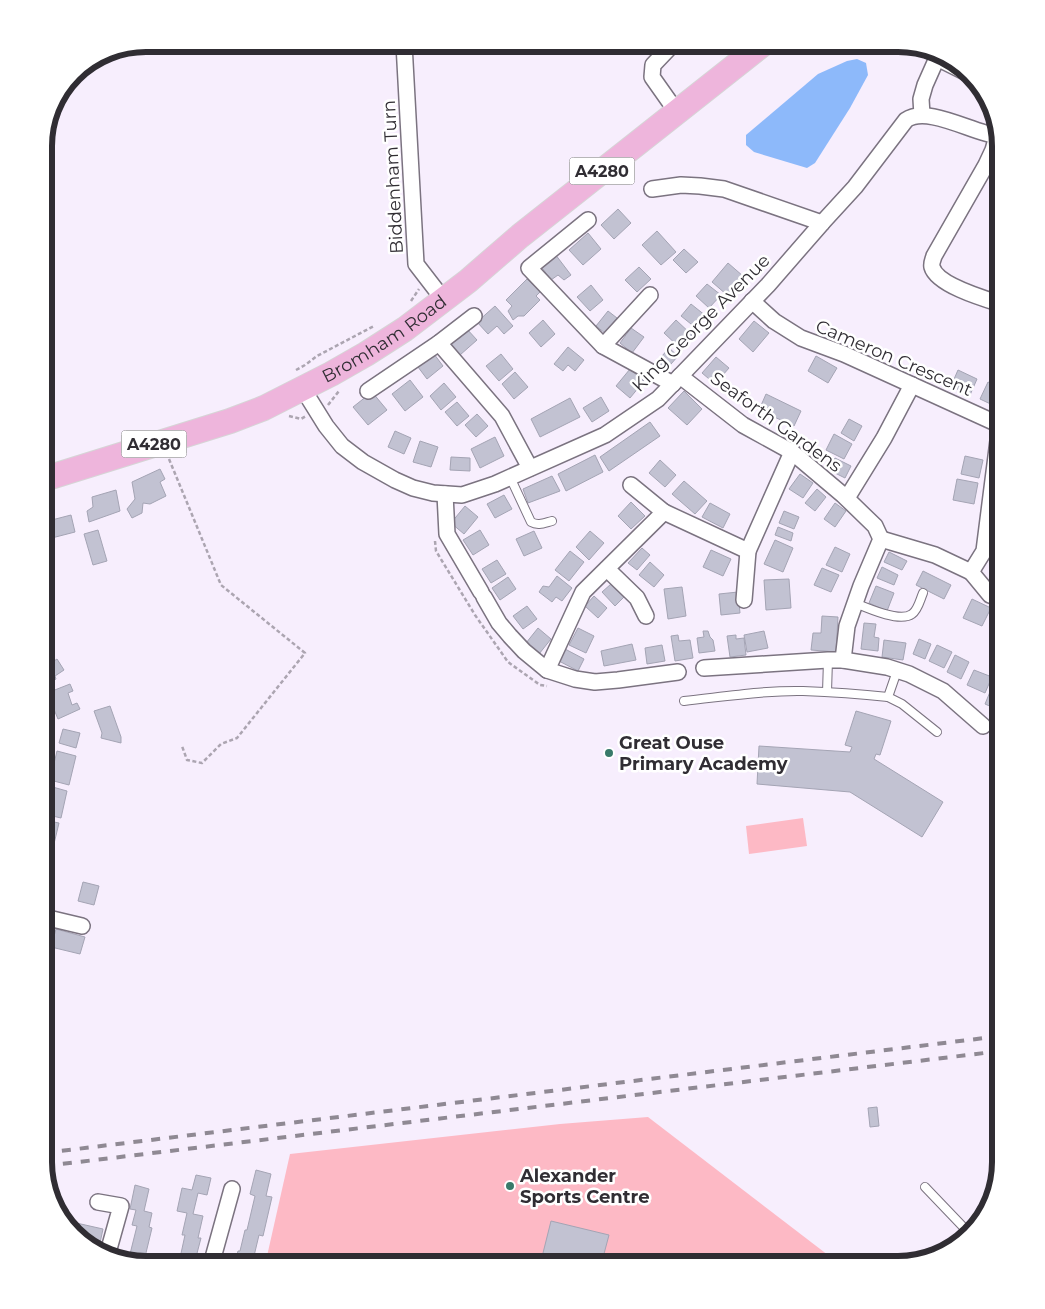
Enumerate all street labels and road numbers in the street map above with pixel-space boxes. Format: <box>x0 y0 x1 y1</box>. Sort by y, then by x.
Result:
street label: Biddenham Turn <box>378 100 408 254</box>
road number: A4280 <box>570 158 634 185</box>
street label: King George Avenue <box>628 249 775 396</box>
street label: Bromham Road <box>318 290 451 388</box>
street label: Cameron Crescent <box>812 315 976 401</box>
street label: Seaforth Gardens <box>706 367 846 477</box>
road number: A4280 <box>122 430 186 458</box>

